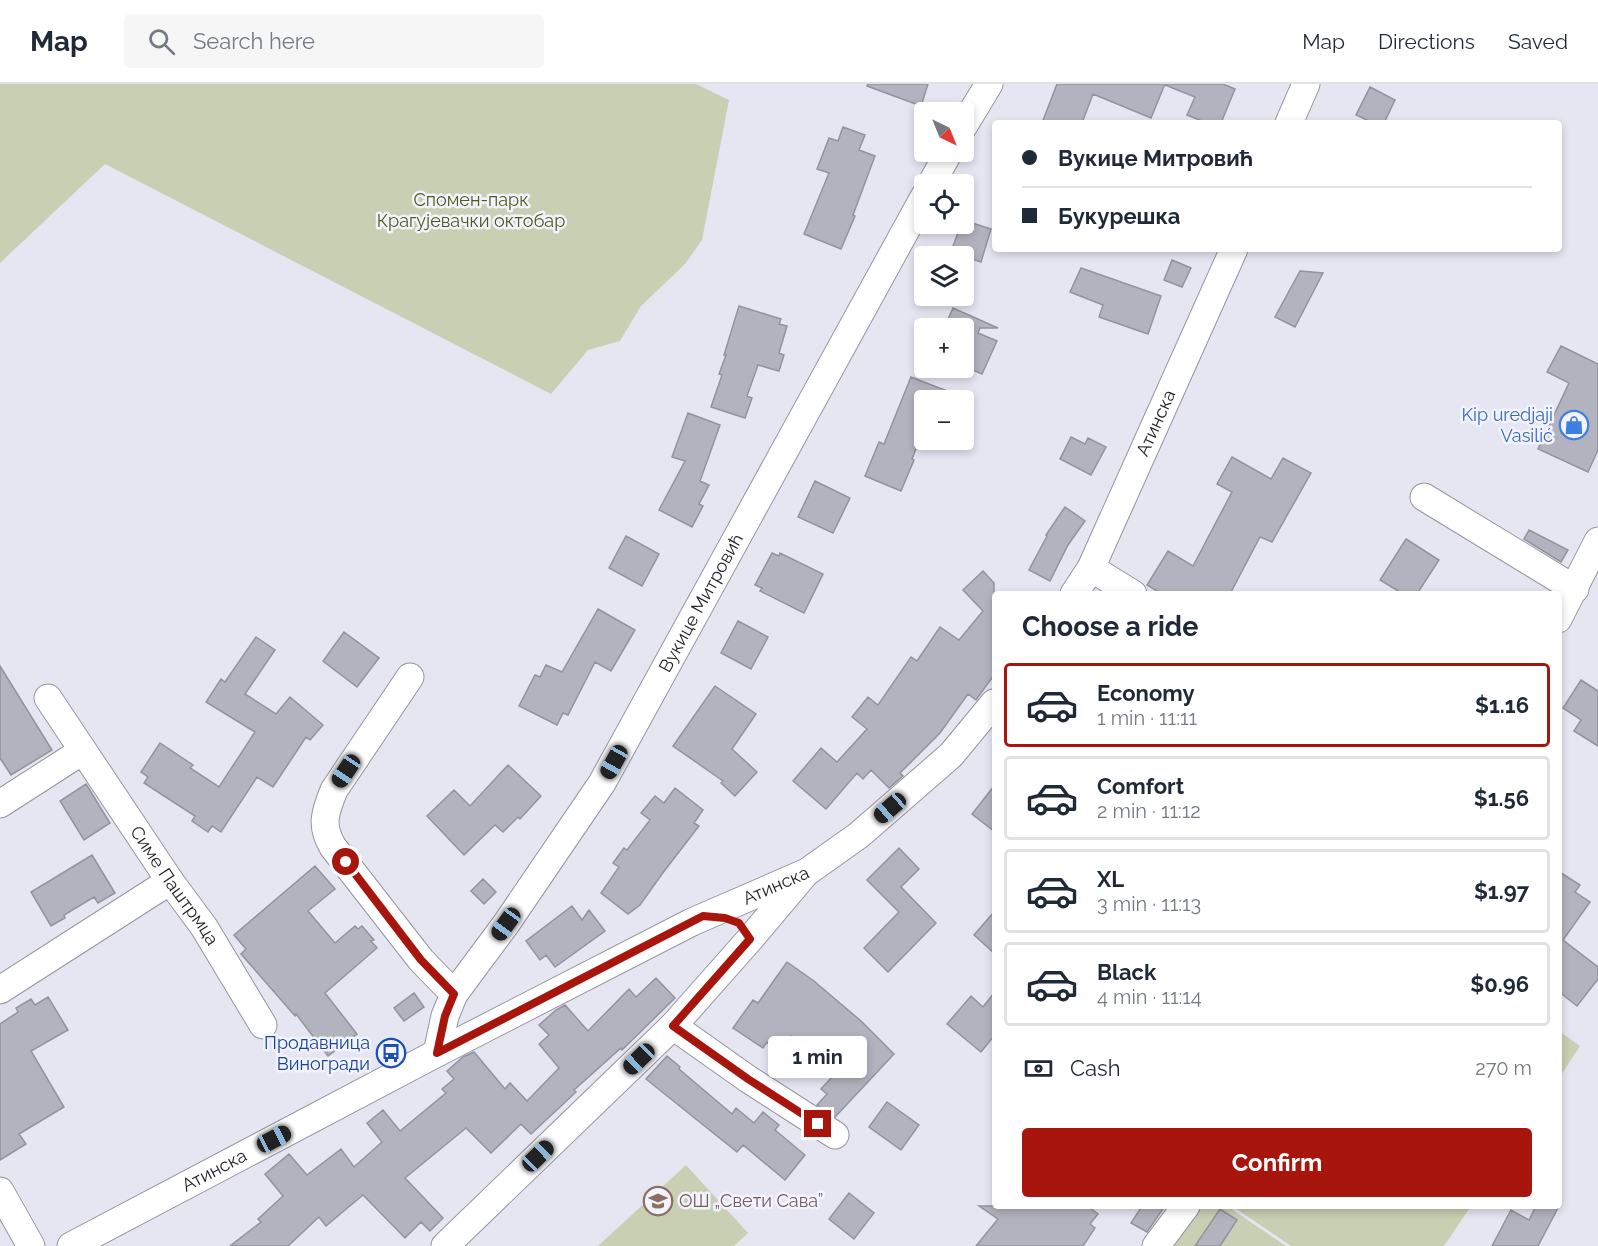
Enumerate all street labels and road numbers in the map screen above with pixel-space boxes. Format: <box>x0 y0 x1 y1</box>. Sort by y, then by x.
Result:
street label: Атинска <box>1132 386 1180 459</box>
street label: Вукице Митровић <box>654 529 747 676</box>
street label: Симе Паштрмца <box>126 822 223 949</box>
street label: Атинска <box>739 861 812 909</box>
street label: Атинска <box>178 1144 250 1196</box>

